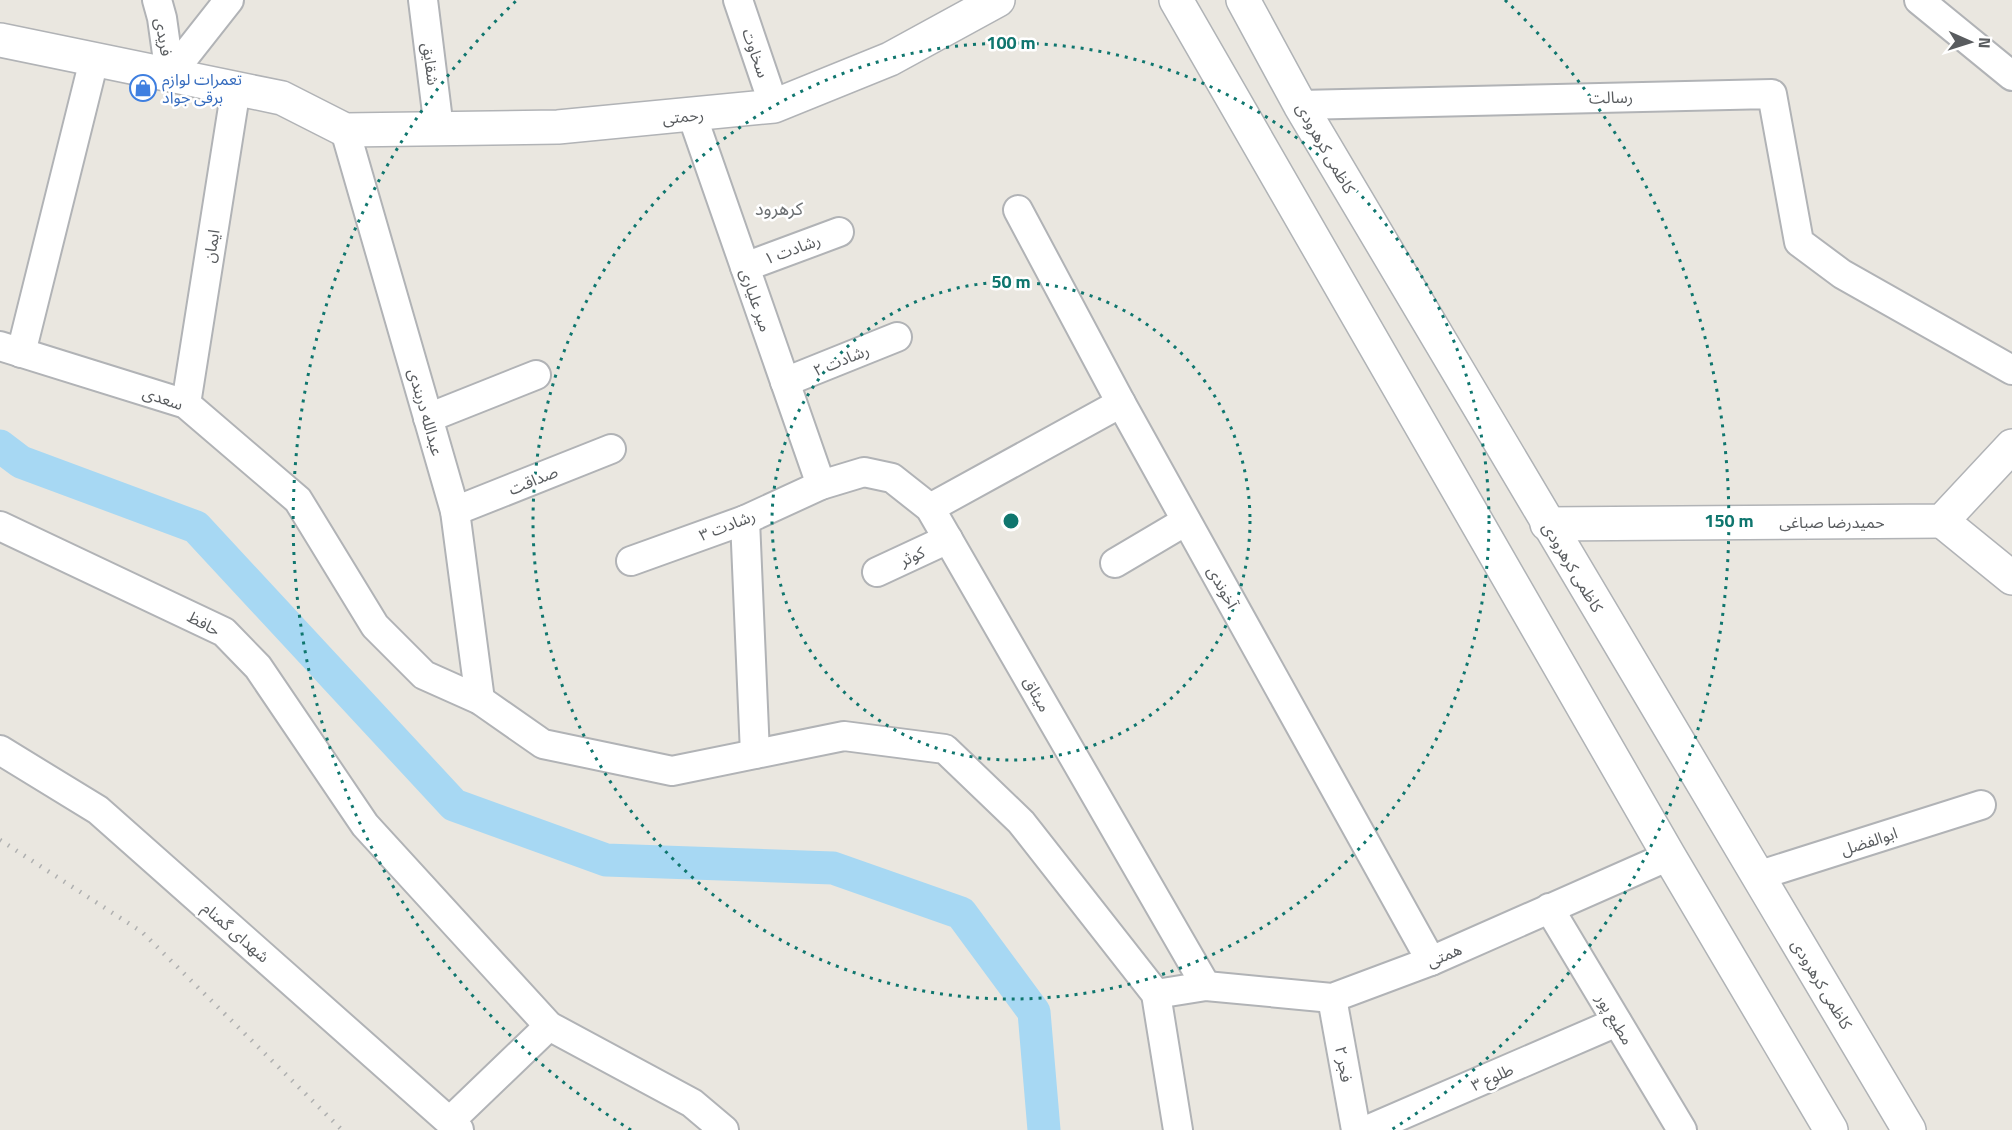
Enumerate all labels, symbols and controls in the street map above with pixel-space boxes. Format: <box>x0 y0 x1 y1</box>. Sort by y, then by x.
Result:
north arrow <box>1940 12 2000 72</box>
street label: فریدی <box>149 16 179 58</box>
street label: سخاوت <box>736 25 776 81</box>
text: 100 m <box>986 29 1036 56</box>
text: N <box>1973 37 1997 49</box>
street label: شقایق <box>416 41 446 87</box>
place label: تعمرات لوازم برقی جواد <box>162 67 242 109</box>
shop icon: تعمرات لوازم برقی جواد <box>128 73 158 103</box>
street label: رسالت <box>1589 85 1633 109</box>
street label: کاظمی کرهرودی <box>1290 98 1362 198</box>
street label: رحمتی <box>661 102 705 130</box>
district label: کرهرود <box>755 195 804 222</box>
street label: ایمان <box>197 228 225 264</box>
street label: رشادت ۱ <box>760 228 824 270</box>
street label: میر علیاری <box>734 265 778 335</box>
text: 50 m <box>991 268 1031 295</box>
street label: رشادت ۲ <box>809 338 873 382</box>
street label: عبدالله دربندی <box>402 366 450 458</box>
street label: سعدی <box>139 380 187 416</box>
street label: صداقت <box>505 459 561 501</box>
street label: رشادت ۳ <box>695 503 759 547</box>
text: 150 m <box>1704 507 1754 534</box>
street label: حمیدرضا صباغی <box>1779 510 1885 534</box>
centre of rings <box>1001 511 1021 531</box>
street label: کاظمی کرهرودی <box>1537 517 1610 617</box>
street label: کوثر <box>895 540 929 573</box>
street label: آخوندی <box>1201 561 1245 614</box>
street label: حافظ <box>183 604 225 642</box>
street label: میثاق <box>1017 672 1057 716</box>
street label: ابوالفضل <box>1838 821 1900 861</box>
street label: شهدای گمنام <box>196 896 275 969</box>
street label: کاظمی کرهرودی <box>1786 934 1859 1034</box>
street label: همتی <box>1423 937 1465 973</box>
street label: مطیع پور <box>1589 988 1640 1050</box>
street label: فجر ۲ <box>1329 1044 1359 1084</box>
street label: طلوع ۳ <box>1467 1057 1518 1098</box>

